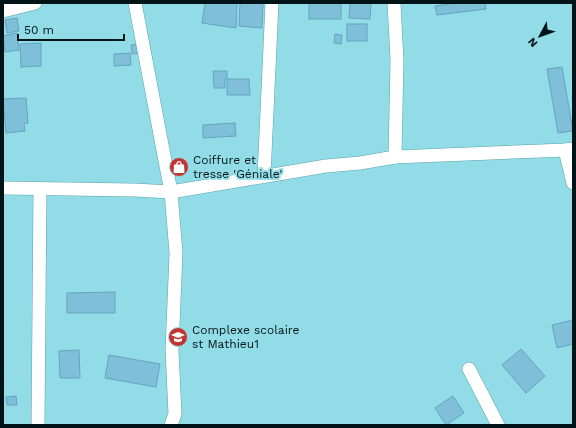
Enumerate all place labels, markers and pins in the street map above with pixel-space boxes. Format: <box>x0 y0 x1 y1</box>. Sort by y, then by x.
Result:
place label: Coiffure et tresse 'Géniale' <box>193 153 283 181</box>
shop icon: Coiffure et tresse 'Géniale' <box>168 156 190 178</box>
place label: Complexe scolaire st Mathieu1 <box>192 323 300 351</box>
school or university icon: Complexe scolaire st Mathieu1 <box>167 326 189 348</box>

